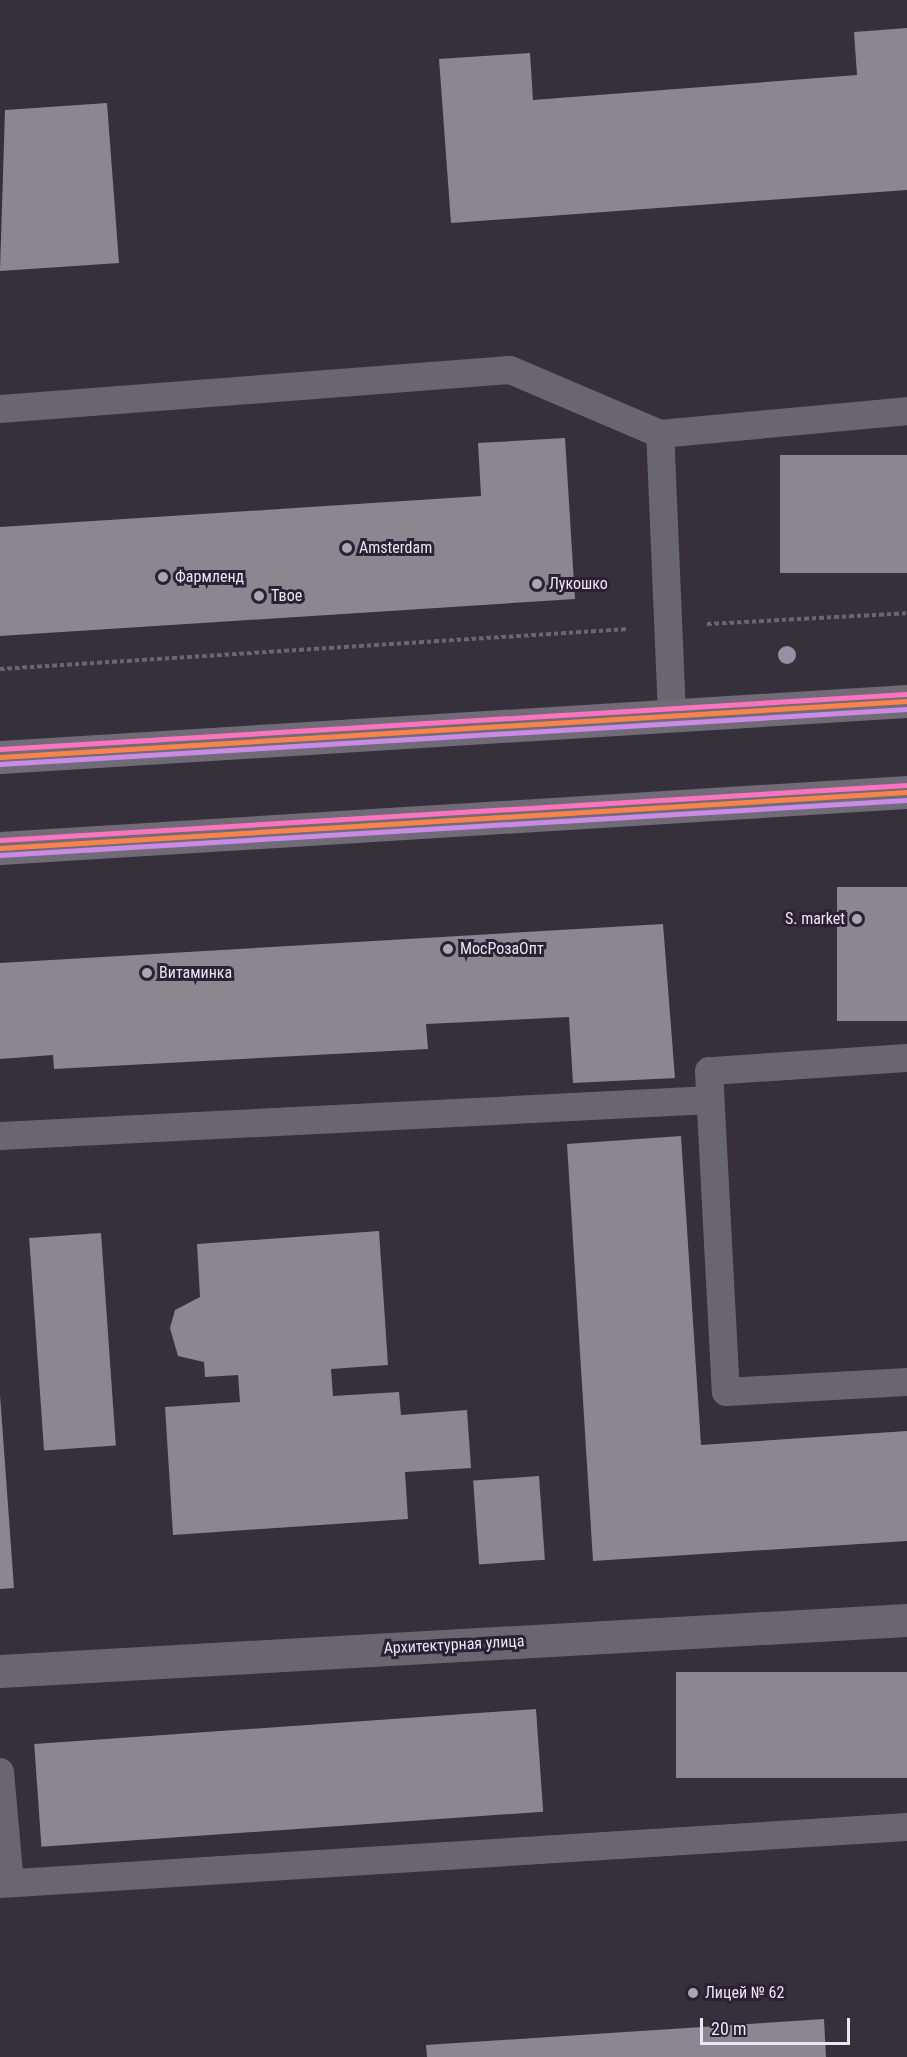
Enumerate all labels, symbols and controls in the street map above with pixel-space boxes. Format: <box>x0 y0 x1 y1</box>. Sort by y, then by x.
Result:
place label: Amsterdam <box>359 538 432 558</box>
marker: Amsterdam <box>340 541 354 555</box>
place label: Фармленд <box>175 567 244 587</box>
marker: Фармленд <box>156 570 170 584</box>
place label: Лукошко <box>549 574 608 594</box>
marker: Лукошко <box>530 577 544 591</box>
place label: Твое <box>271 586 302 606</box>
marker: Твое <box>252 589 266 603</box>
place label: S. market <box>785 909 845 929</box>
marker: S. market <box>850 912 864 926</box>
place label: МосРозаОпт <box>460 939 544 959</box>
marker: МосРозаОпт <box>441 942 455 956</box>
place label: Витаминка <box>159 963 232 983</box>
marker: Витаминка <box>140 966 154 980</box>
street label: Архитектурная улица <box>383 1632 525 1658</box>
place label: Лицей № 62 <box>705 1983 784 2003</box>
marker: Лицей № 62 <box>686 1986 700 2000</box>
scale bar <box>703 2006 853 2044</box>
text: 20 m <box>711 2018 746 2039</box>

